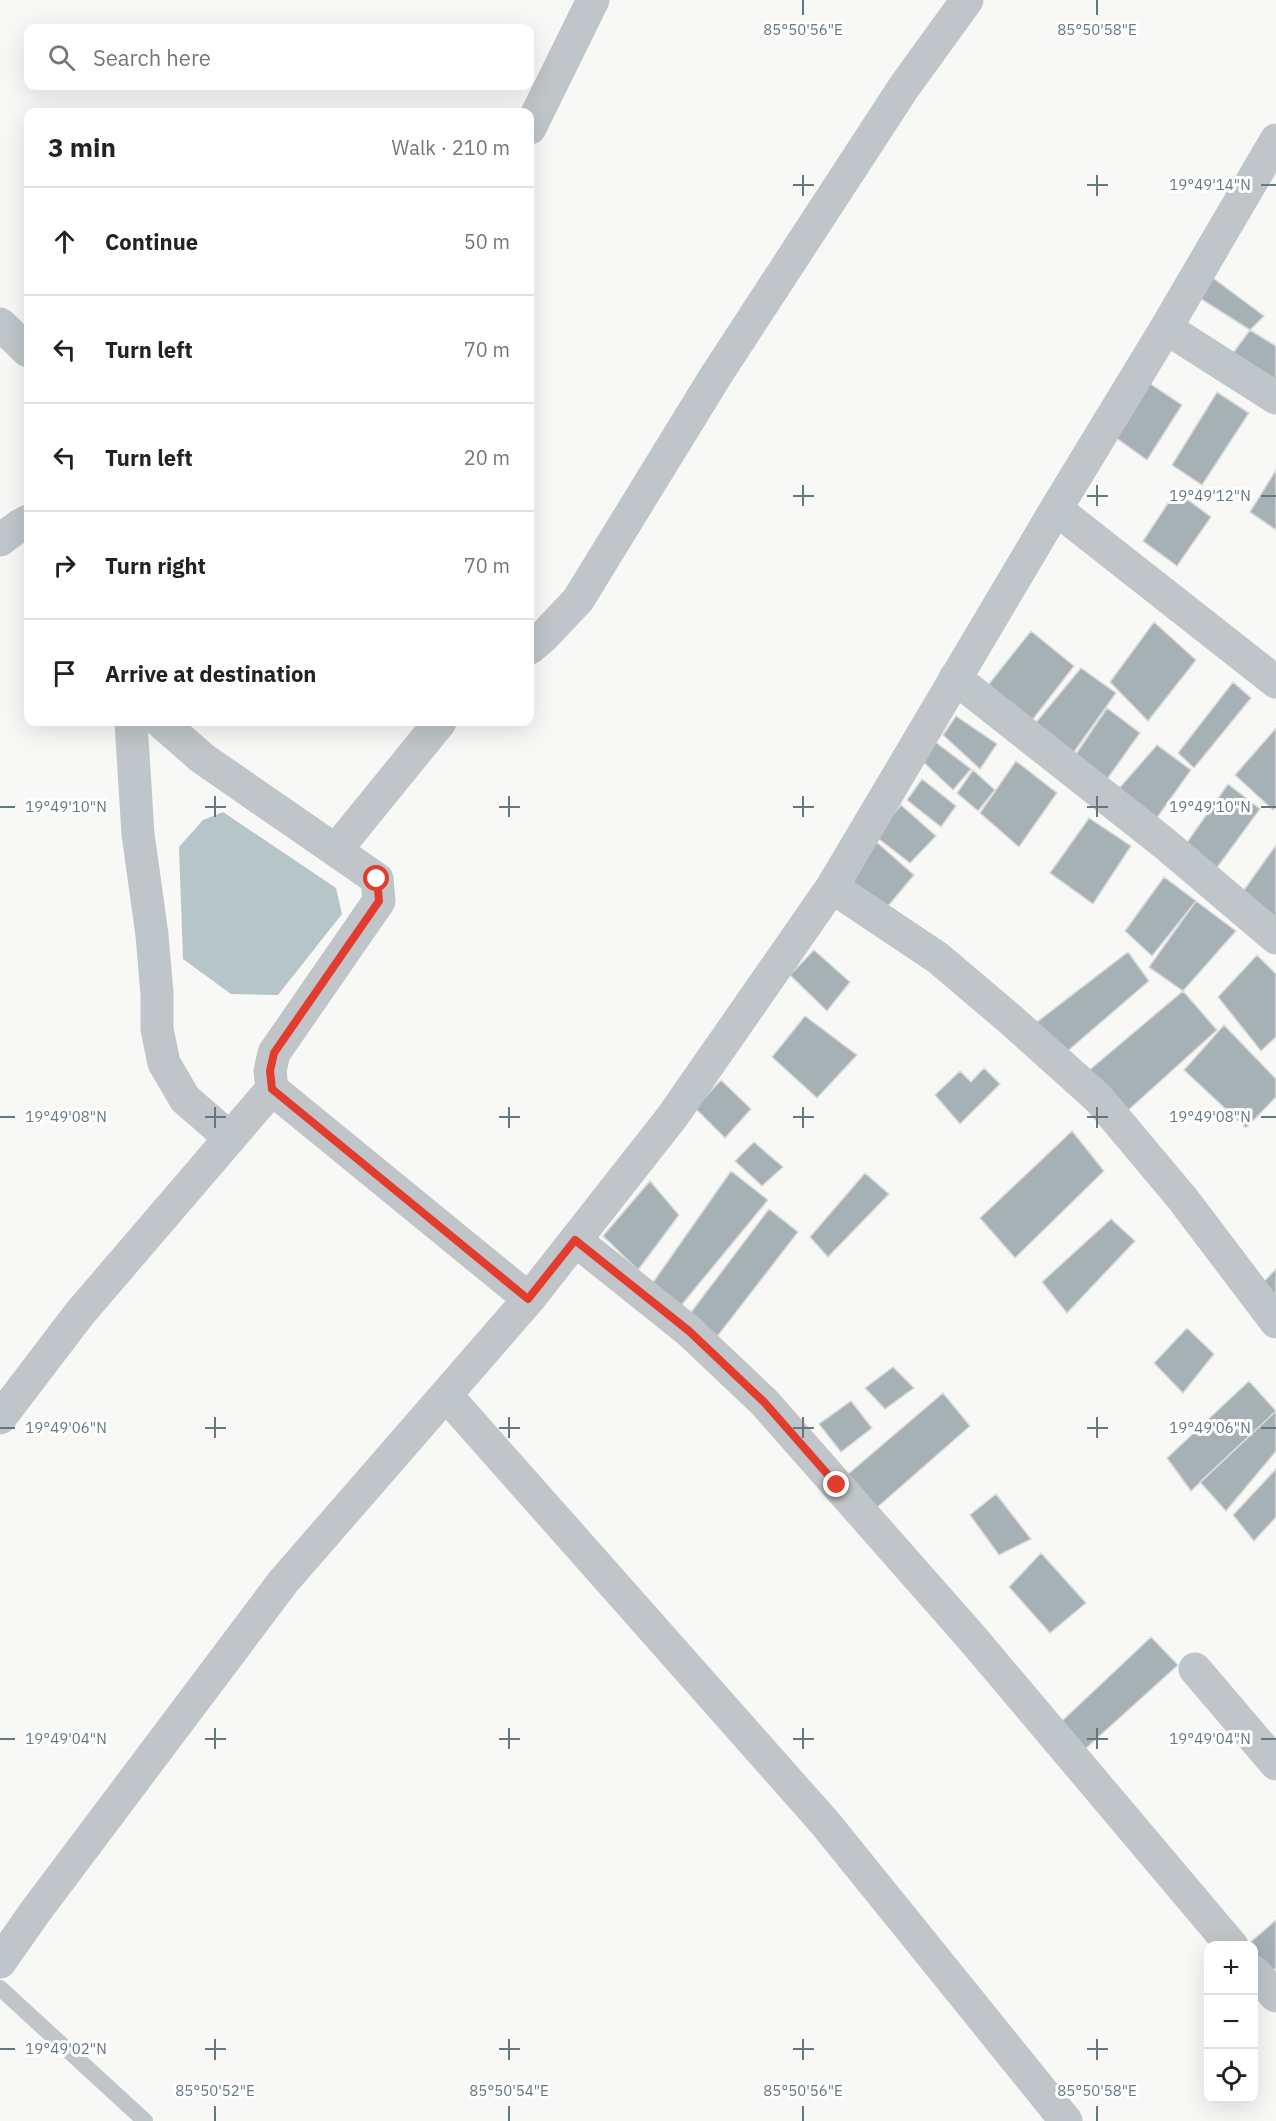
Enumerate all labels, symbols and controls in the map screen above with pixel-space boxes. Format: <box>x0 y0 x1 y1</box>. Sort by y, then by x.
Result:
text: 85°50'56"E <box>763 20 843 39</box>
text: 85°50'58"E <box>1057 20 1137 39</box>
search box <box>24 24 534 90</box>
icon: search <box>45 41 78 74</box>
text: Search here <box>93 43 211 72</box>
text: 3 min <box>48 130 116 164</box>
text: Walk · 210 m <box>392 134 510 161</box>
text: 19°49'14"N <box>1169 175 1251 194</box>
icon: ahead <box>48 225 81 258</box>
text: Continue <box>105 227 198 256</box>
text: 50 m <box>464 228 510 255</box>
icon: left <box>48 333 81 366</box>
text: Turn left <box>105 335 193 364</box>
text: 70 m <box>464 336 510 363</box>
icon: left <box>48 441 81 474</box>
text: Turn left <box>105 443 193 472</box>
text: 20 m <box>464 444 510 471</box>
text: 19°49'12"N <box>1169 486 1251 505</box>
icon: right <box>48 549 81 582</box>
text: Turn right <box>105 551 206 580</box>
text: 70 m <box>464 552 510 579</box>
icon: arrive <box>48 657 81 690</box>
text: Arrive at destination <box>105 659 316 688</box>
text: 19°49'10"N <box>25 797 107 816</box>
text: 19°49'10"N <box>1169 797 1251 816</box>
route start <box>363 865 389 891</box>
text: 19°49'08"N <box>25 1107 107 1126</box>
text: 19°49'08"N <box>1169 1107 1251 1126</box>
text: 19°49'06"N <box>25 1418 107 1437</box>
text: 19°49'06"N <box>1169 1418 1251 1437</box>
route end <box>823 1471 849 1497</box>
text: 19°49'04"N <box>25 1729 107 1748</box>
text: 19°49'04"N <box>1169 1729 1251 1748</box>
map controls <box>1204 1941 1258 2103</box>
button: + <box>1204 1941 1258 1995</box>
button: − <box>1204 1995 1258 2049</box>
text: 19°49'02"N <box>25 2039 107 2058</box>
button: locate <box>1204 2049 1258 2103</box>
text: 85°50'52"E <box>175 2081 255 2100</box>
text: 85°50'54"E <box>469 2081 549 2100</box>
text: 85°50'56"E <box>763 2081 843 2100</box>
text: 85°50'58"E <box>1057 2081 1137 2100</box>

